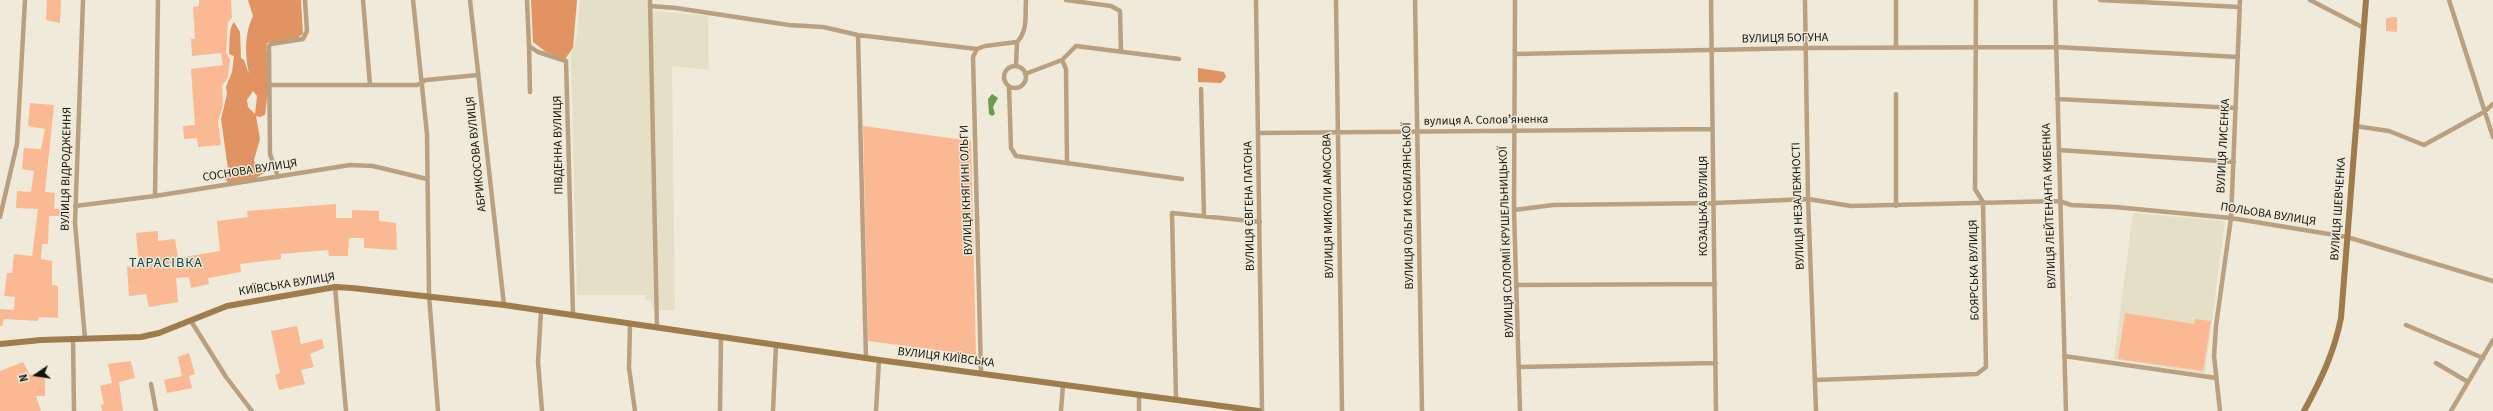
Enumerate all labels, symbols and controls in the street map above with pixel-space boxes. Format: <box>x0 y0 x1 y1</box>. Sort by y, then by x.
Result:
street label: ВУЛИЦЯ БОГУНА <box>1742 31 1828 47</box>
street label: ПІВДЕННА ВУЛИЦЯ <box>551 95 567 195</box>
street label: АБРИКОСОВА ВУЛИЦЯ <box>464 96 490 212</box>
street label: ВУЛИЦЯ ЛИСЕНКА <box>2214 98 2234 194</box>
street label: ВУЛИЦЯ ВІДРОДЖЕННЯ <box>59 107 75 231</box>
street label: вулиця А. Соловʼяненка <box>1424 113 1548 129</box>
street label: ВУЛИЦЯ ОЛЬГИ КОБИЛЯНСЬКОЇ <box>1400 122 1418 290</box>
street label: ВУЛИЦЯ ЛЕЙТЕНАНТА КИБЕНКА <box>2040 123 2060 289</box>
street label: ВУЛИЦЯ КНЯГИНІ ОЛЬГИ <box>958 125 976 255</box>
street label: ВУЛИЦЯ МИКОЛИ АМОСОВА <box>1321 133 1337 279</box>
street label: ВУЛИЦЯ ЄВГЕНА ПАТОНА <box>1242 141 1258 271</box>
street label: ВУЛИЦЯ НЕЗАЛЕЖНОСТІ <box>1790 142 1808 270</box>
street label: ВУЛИЦЯ СОЛОМІЇ КРУШЕЛЬНИЦЬКОЇ <box>1496 146 1518 338</box>
street label: СОСНОВА ВУЛИЦЯ <box>202 156 298 186</box>
street label: КОЗАЦЬКА ВУЛИЦЯ <box>1697 156 1711 256</box>
street label: ВУЛИЦЯ ШЕВЧЕНКА <box>2328 157 2350 261</box>
street label: ПОЛЬОВА ВУЛИЦЯ <box>2219 200 2317 230</box>
street label: БОЯРСЬКА ВУЛИЦЯ <box>1967 219 1983 321</box>
district label: ТАРАСІВКА <box>129 256 203 272</box>
street label: КИЇВСЬКА ВУЛИЦЯ <box>238 270 336 300</box>
street label: ВУЛИЦЯ КИЇВСЬКА <box>897 345 995 371</box>
north arrow <box>16 355 56 395</box>
text: N <box>16 373 32 383</box>

